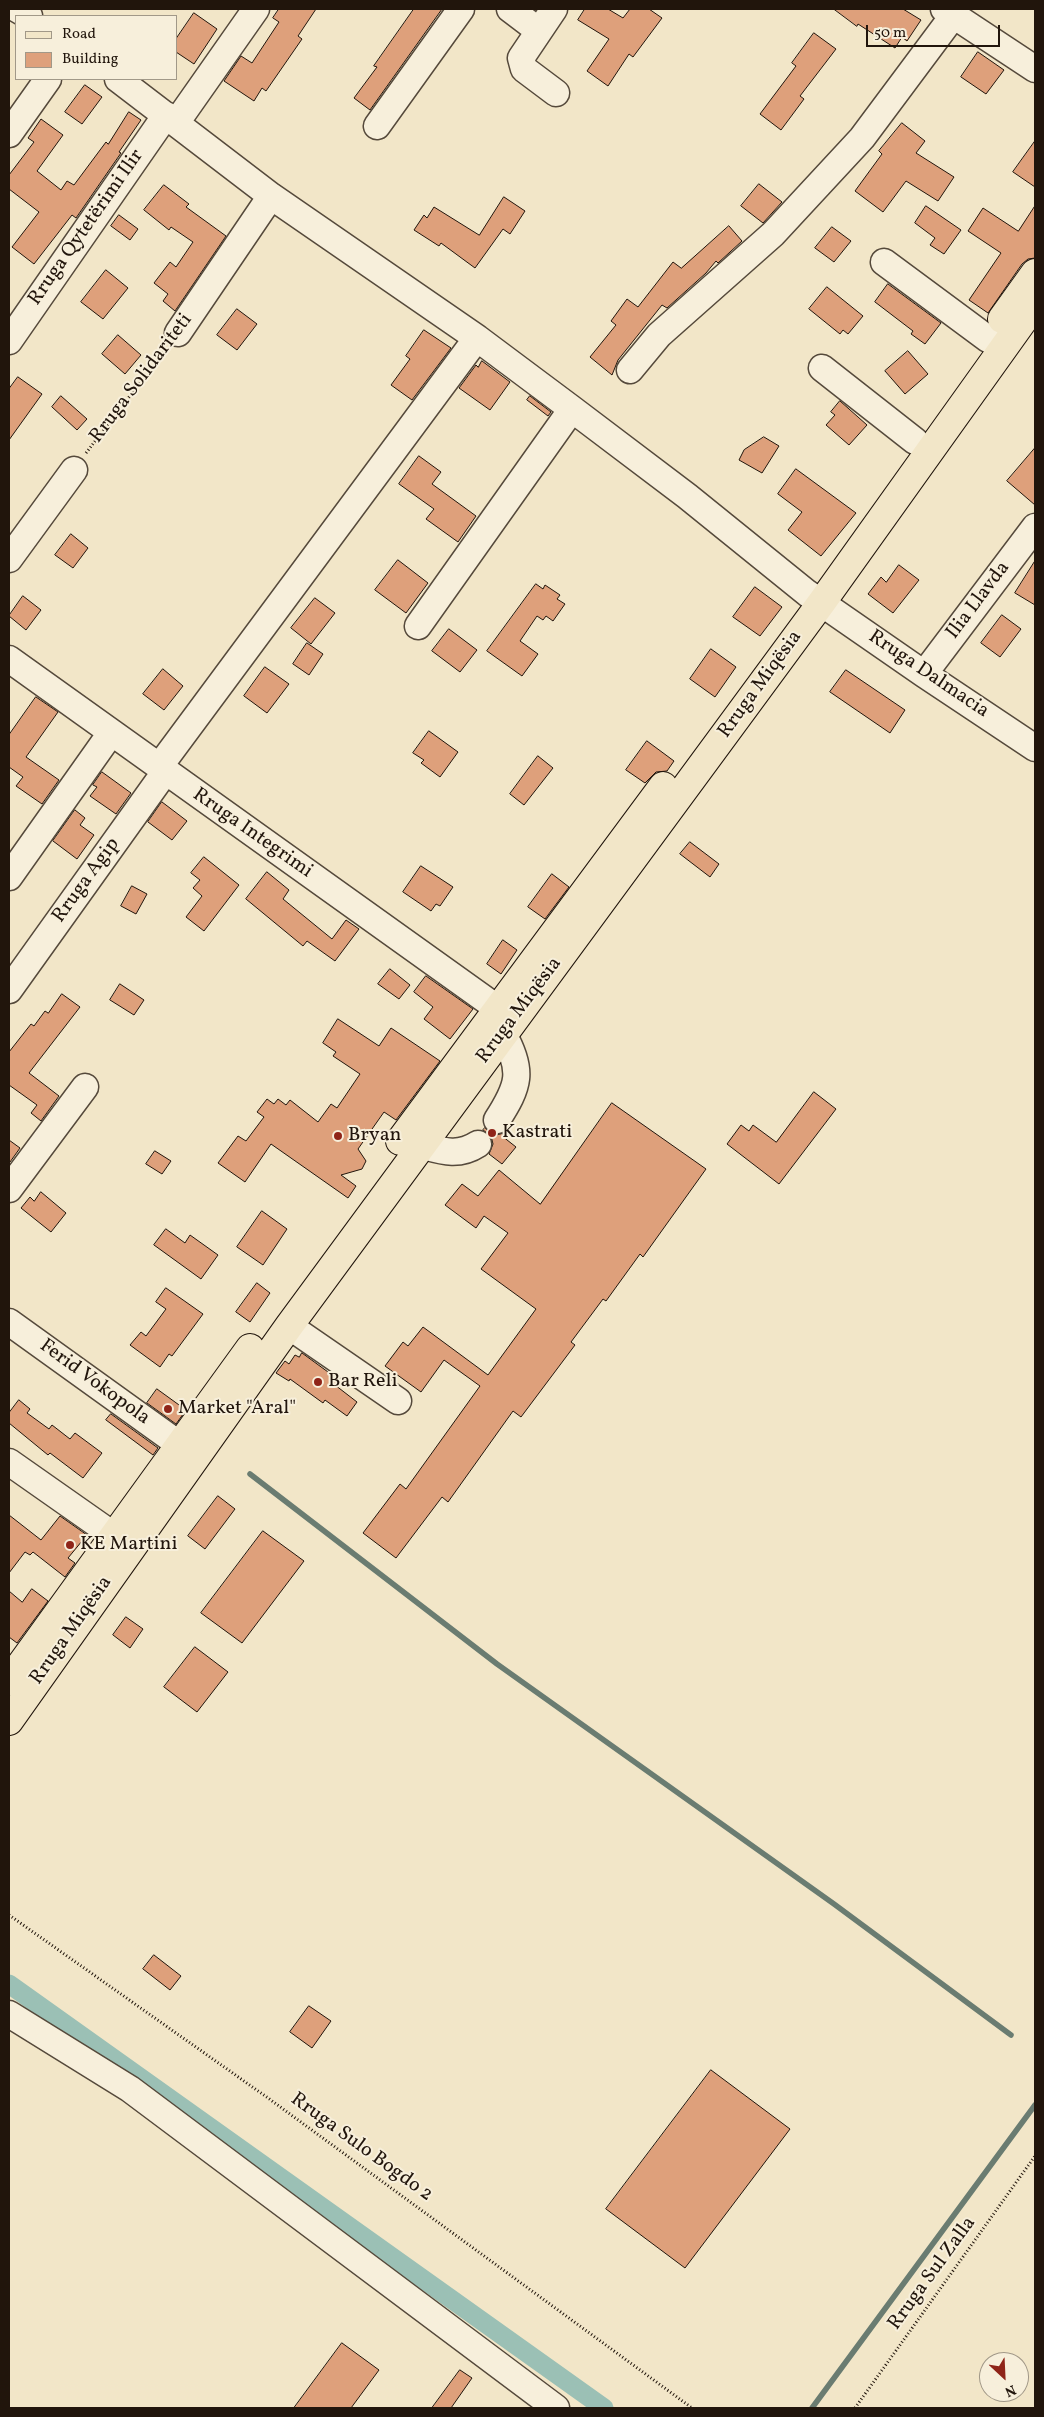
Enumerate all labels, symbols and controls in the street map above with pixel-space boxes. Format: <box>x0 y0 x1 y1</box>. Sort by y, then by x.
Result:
legend <box>15 15 178 80</box>
scale bar <box>869 15 1003 47</box>
text: 50 m <box>874 23 906 44</box>
text: Road <box>62 24 96 45</box>
text: Building <box>62 49 118 70</box>
street label: Rruga Qytetërimi Ilir <box>24 145 150 311</box>
street label: Rruga Solidariteti <box>85 309 199 449</box>
street label: Ilia Llavda <box>942 557 1016 645</box>
street label: Rruga Dalmacia <box>863 626 993 724</box>
street label: Rruga Miqësia <box>714 627 808 743</box>
street label: Rruga Integrimi <box>187 784 317 884</box>
street label: Rruga Agip <box>48 834 126 928</box>
street label: Rruga Miqësia <box>472 953 568 1069</box>
place label: Kastrati <box>502 1121 572 1145</box>
place label: Bryan <box>348 1124 402 1148</box>
marker: Kastrati <box>486 1127 498 1139</box>
marker: Bryan <box>332 1130 344 1142</box>
street label: Ferid Vokopola <box>34 1335 154 1431</box>
place label: Bar Reli <box>328 1370 398 1394</box>
marker: Bar Reli <box>312 1376 324 1388</box>
place label: Market "Aral" <box>178 1397 296 1421</box>
marker: Market "Aral" <box>162 1403 174 1415</box>
place label: KE Martini <box>80 1533 178 1557</box>
marker: KE Martini <box>64 1539 76 1551</box>
street label: Rruga Miqësia <box>26 1572 118 1690</box>
street label: Rruga Sulo Bogdo 2 <box>285 2088 437 2208</box>
street label: Rruga Sul Zalla <box>884 2213 982 2335</box>
north arrow <box>979 2352 1029 2402</box>
text: N <box>1002 2379 1019 2401</box>

